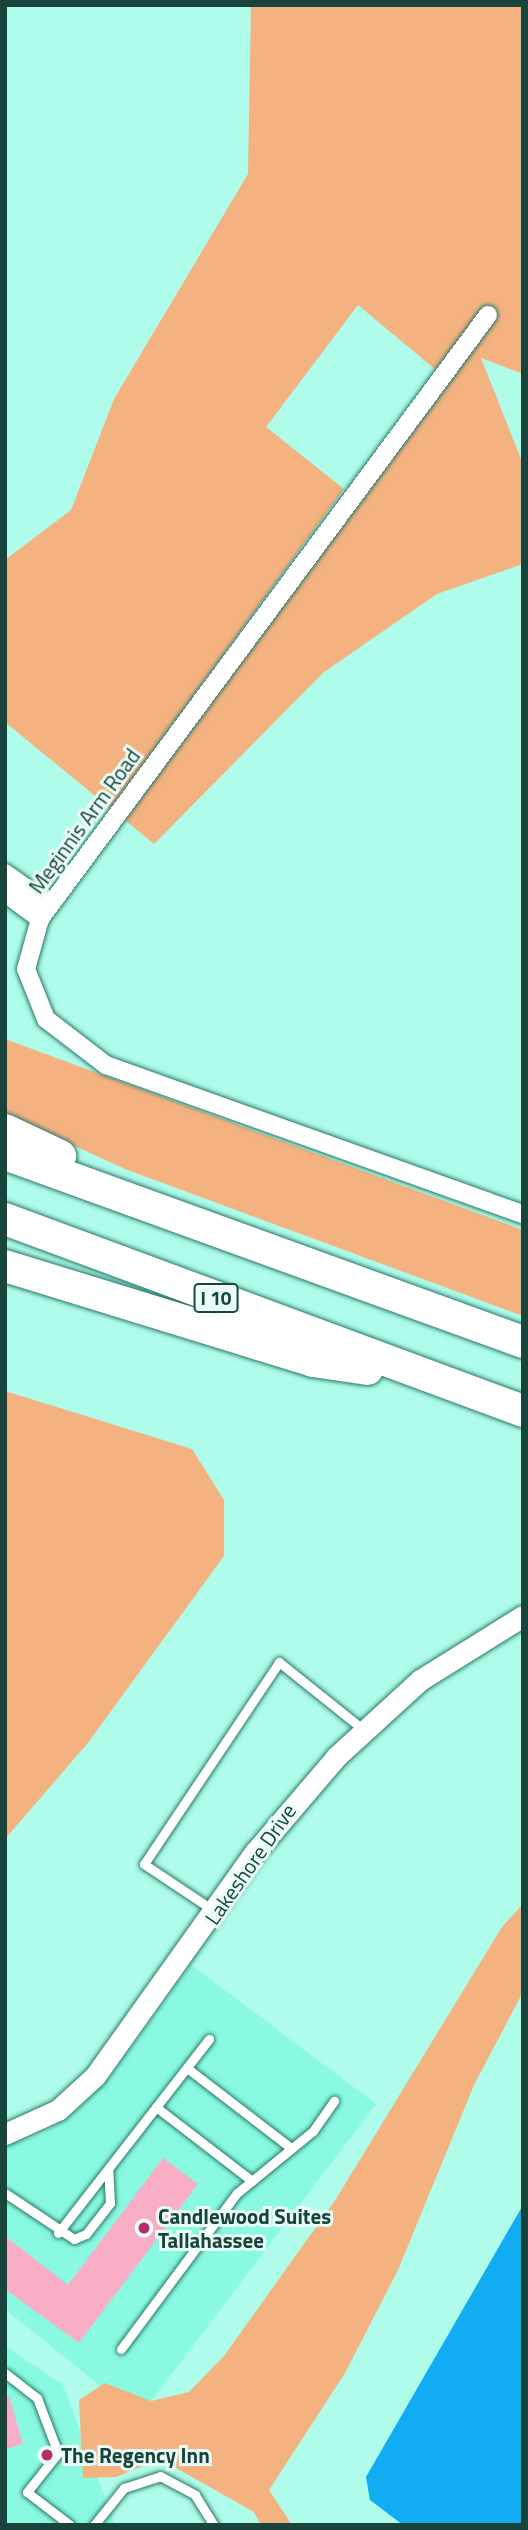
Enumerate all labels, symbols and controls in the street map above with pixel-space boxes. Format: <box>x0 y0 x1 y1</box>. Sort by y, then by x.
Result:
street label: Meginnis Arm Road <box>23 744 145 898</box>
road number: I 10 <box>193 1282 239 1314</box>
street label: Lakeshore Drive <box>199 1799 301 1929</box>
place label: Candlewood Suites Tallahassee <box>158 2203 331 2253</box>
marker: Candlewood Suites Tallahassee <box>136 2220 152 2236</box>
place label: The Regency Inn <box>61 2442 210 2468</box>
marker: The Regency Inn <box>39 2447 55 2463</box>

